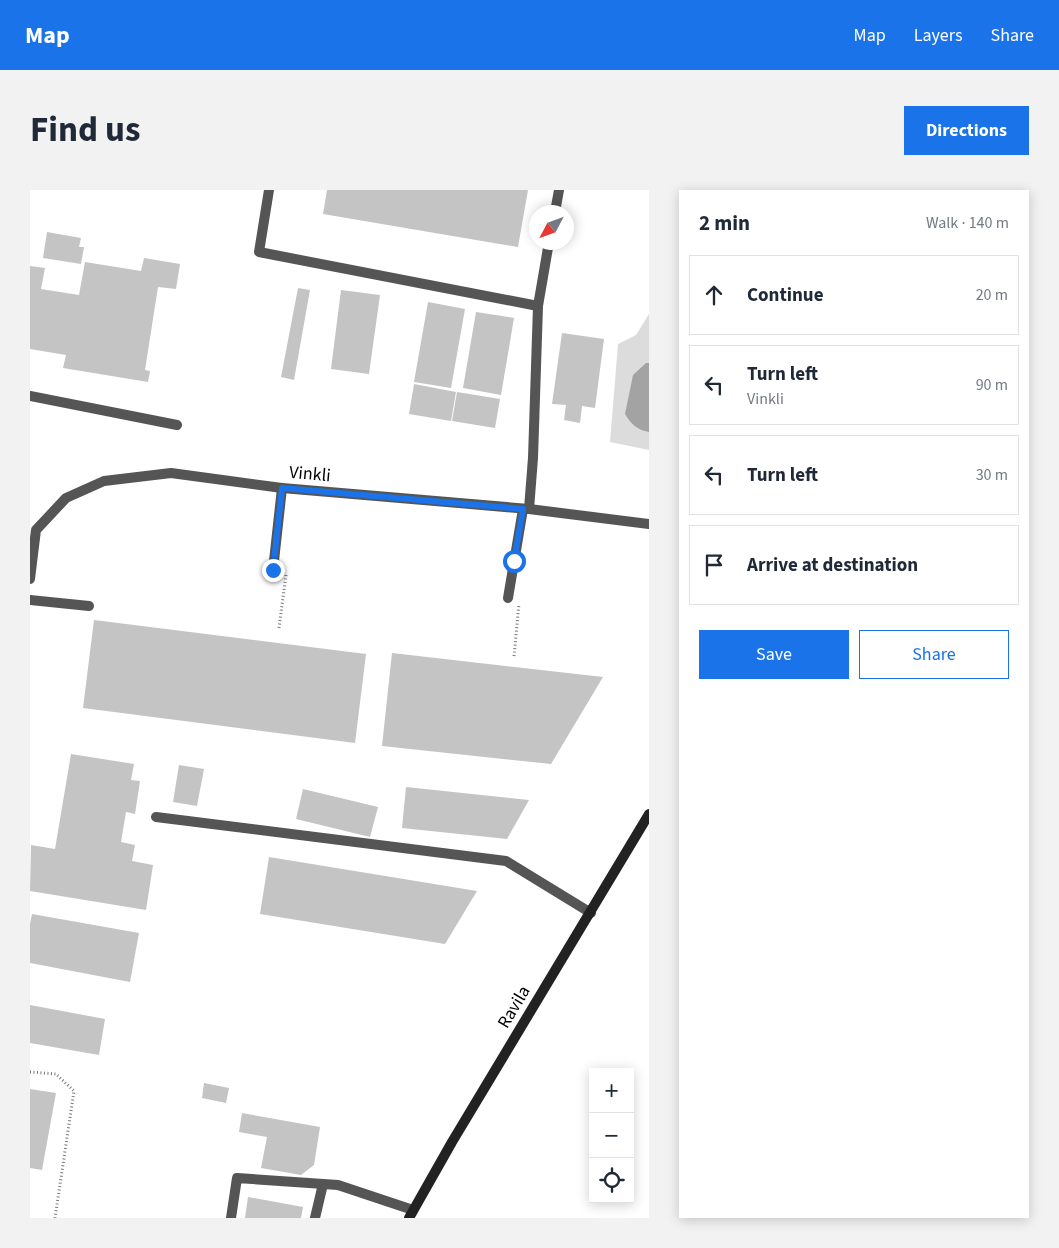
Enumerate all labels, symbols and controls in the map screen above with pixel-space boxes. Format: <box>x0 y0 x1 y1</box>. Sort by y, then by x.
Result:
text: Map <box>25 18 70 53</box>
text: Map <box>854 23 886 48</box>
text: Layers <box>914 23 963 48</box>
text: Share <box>991 23 1034 48</box>
text: Find us <box>30 105 140 155</box>
button: Directions <box>904 106 1029 155</box>
north arrow <box>529 205 574 250</box>
text: 2 min <box>699 208 750 238</box>
text: Walk · 140 m <box>926 212 1009 234</box>
icon: ahead <box>700 281 728 309</box>
text: Continue <box>747 282 824 309</box>
text: 20 m <box>976 284 1008 306</box>
text: Turn left <box>747 361 818 388</box>
icon: left <box>700 371 728 399</box>
text: 90 m <box>976 374 1008 396</box>
text: Vinkli <box>747 388 784 410</box>
street label: Vinkli <box>288 460 332 488</box>
icon: left <box>700 461 728 489</box>
text: Turn left <box>747 462 818 489</box>
text: 30 m <box>976 464 1008 486</box>
route start <box>503 550 526 573</box>
icon: arrive <box>700 551 728 579</box>
text: Arrive at destination <box>747 552 918 579</box>
route end <box>262 559 285 582</box>
button: Save <box>699 630 849 679</box>
button: Share <box>859 630 1009 679</box>
street label: Ravila <box>492 981 536 1033</box>
map controls <box>589 1068 634 1203</box>
button: + <box>589 1068 634 1113</box>
button: − <box>589 1113 634 1158</box>
button: locate <box>589 1158 634 1203</box>

